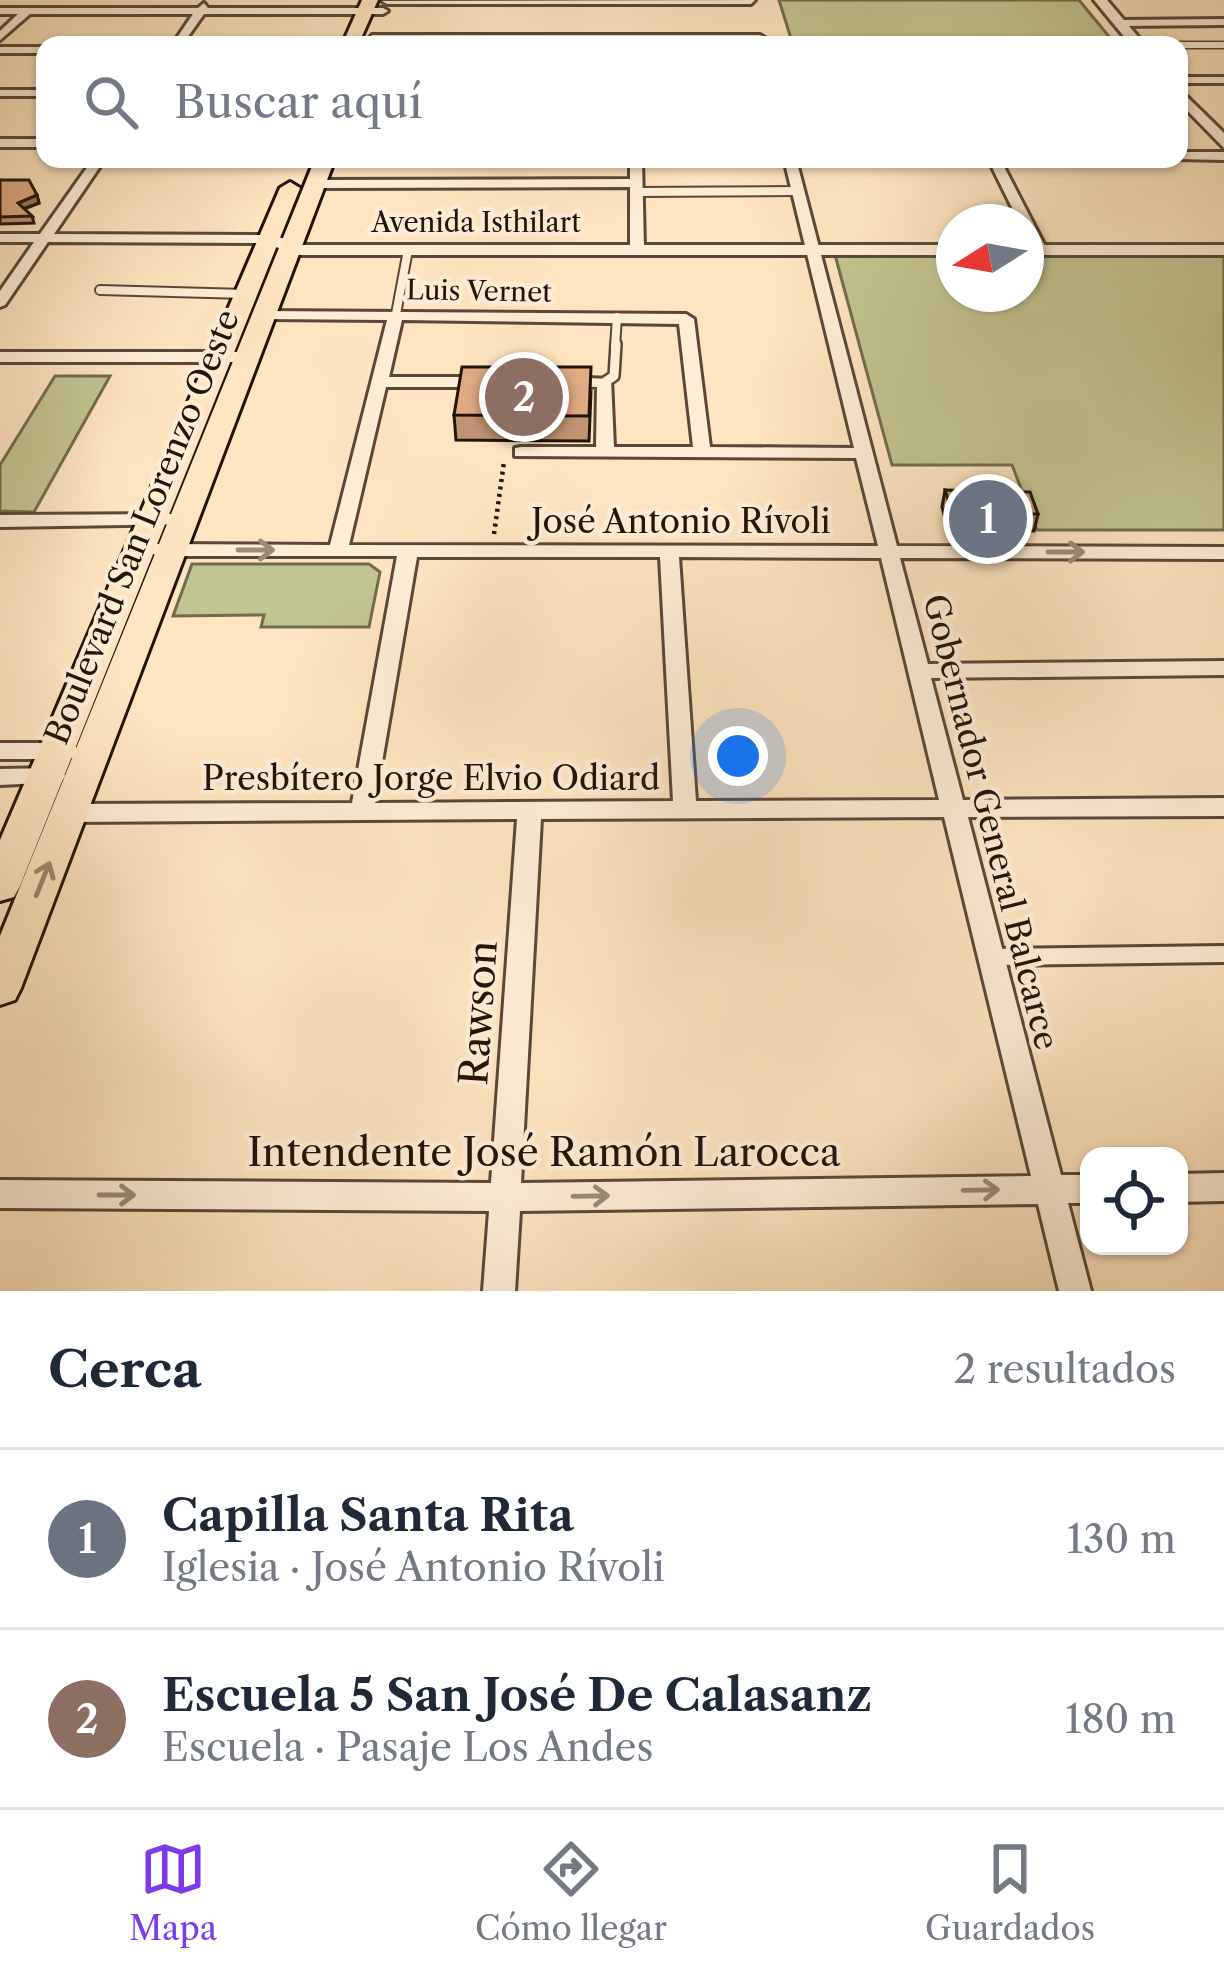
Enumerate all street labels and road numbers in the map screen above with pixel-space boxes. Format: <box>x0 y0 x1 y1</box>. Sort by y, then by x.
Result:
street label: Avenida Isthilart <box>370 206 581 239</box>
street label: Luis Vernet <box>406 273 553 309</box>
street label: Boulevard San Lorenzo Oeste <box>36 304 248 750</box>
street label: José Antonio Rívoli <box>526 501 831 542</box>
street label: Gobernador General Balcarce <box>915 590 1067 1054</box>
street label: Presbítero Jorge Elvio Odiard <box>202 758 660 799</box>
street label: Rawson <box>449 939 507 1087</box>
street label: Intendente José Ramón Larocca <box>247 1128 841 1176</box>

